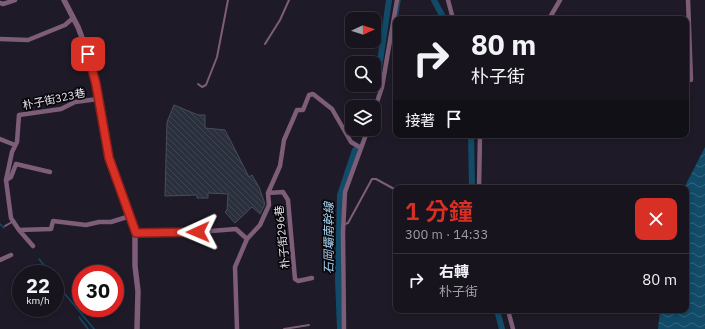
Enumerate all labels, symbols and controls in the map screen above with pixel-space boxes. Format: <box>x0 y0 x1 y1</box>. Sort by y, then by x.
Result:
north arrow <box>345 12 381 48</box>
map controls <box>345 12 381 136</box>
text: 80 m <box>471 26 536 63</box>
icon: right <box>405 32 457 84</box>
pin <box>71 37 105 71</box>
icon: arrive <box>77 43 99 65</box>
button: search <box>345 56 381 92</box>
text: 朴子街 <box>471 65 525 88</box>
street label: 朴子街323巷 <box>21 86 87 112</box>
button: layers <box>345 100 381 136</box>
icon: arrive <box>443 108 465 130</box>
text: 接著 <box>405 111 435 130</box>
text: 1 分鐘 <box>405 195 473 227</box>
button: close <box>635 198 677 240</box>
water label: 石岡壩南幹線 <box>321 200 336 274</box>
street label: 朴子街296巷 <box>272 205 292 269</box>
position arrow <box>177 211 219 253</box>
text: 300 m · 14:33 <box>405 226 488 243</box>
text: 右轉 <box>439 262 469 281</box>
speed limit sign: 30 <box>72 265 124 317</box>
icon: right <box>405 269 427 291</box>
text: 80 m <box>642 270 677 289</box>
text: 22 <box>26 272 50 299</box>
text: 朴子街 <box>439 283 478 300</box>
text: km/h <box>26 294 50 307</box>

